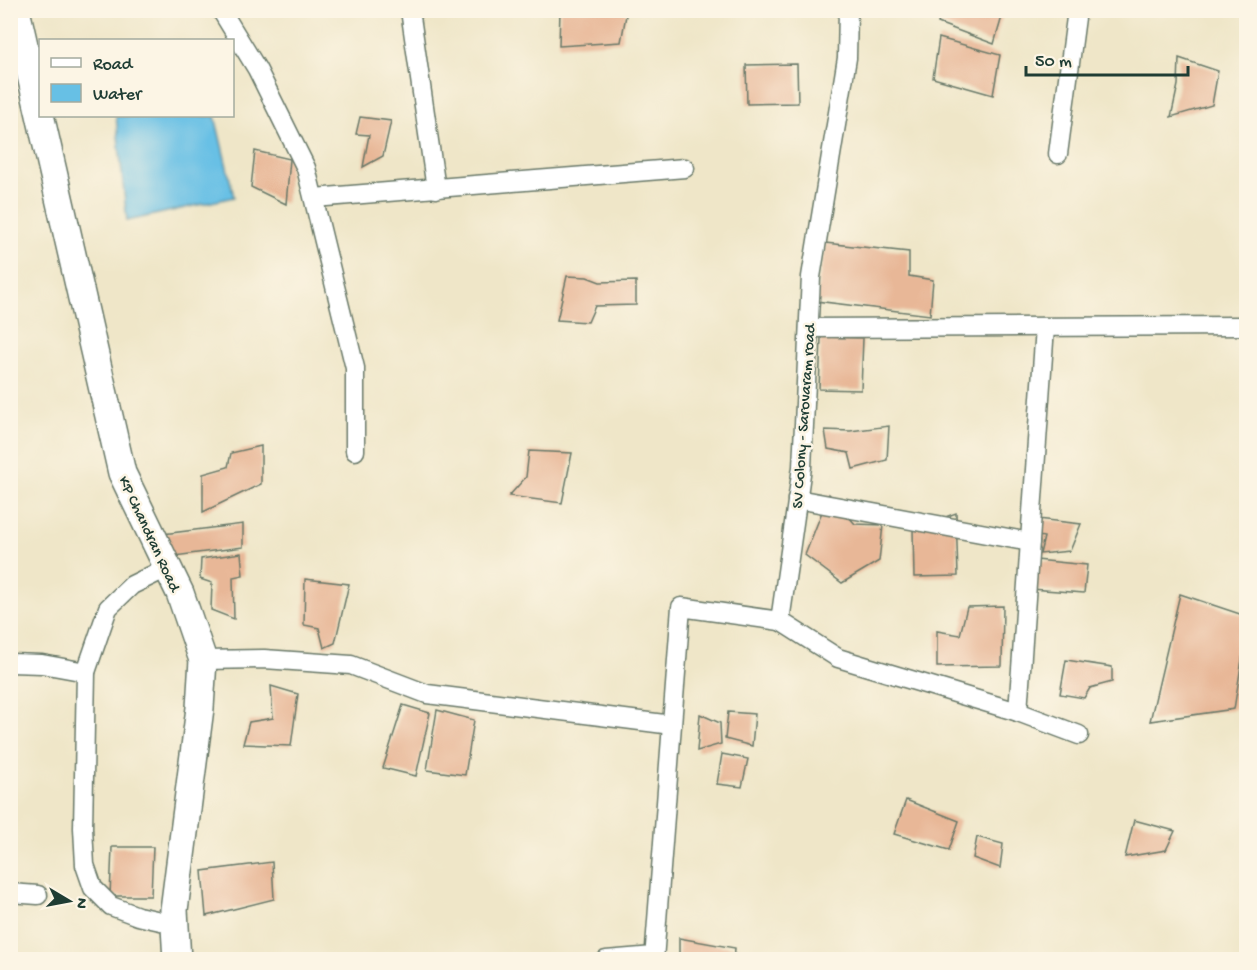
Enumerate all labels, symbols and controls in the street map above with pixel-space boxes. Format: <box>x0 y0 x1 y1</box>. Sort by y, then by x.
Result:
legend <box>39 39 234 117</box>
scale bar <box>1026 39 1188 77</box>
text: 50 m <box>1035 52 1072 73</box>
text: Road <box>93 55 134 76</box>
text: Water <box>93 85 143 106</box>
street label: SV Colony - Sarovaram road <box>790 322 822 509</box>
street label: KP Chandran Road <box>113 474 184 597</box>
north arrow <box>39 871 99 931</box>
text: N <box>70 896 91 910</box>

